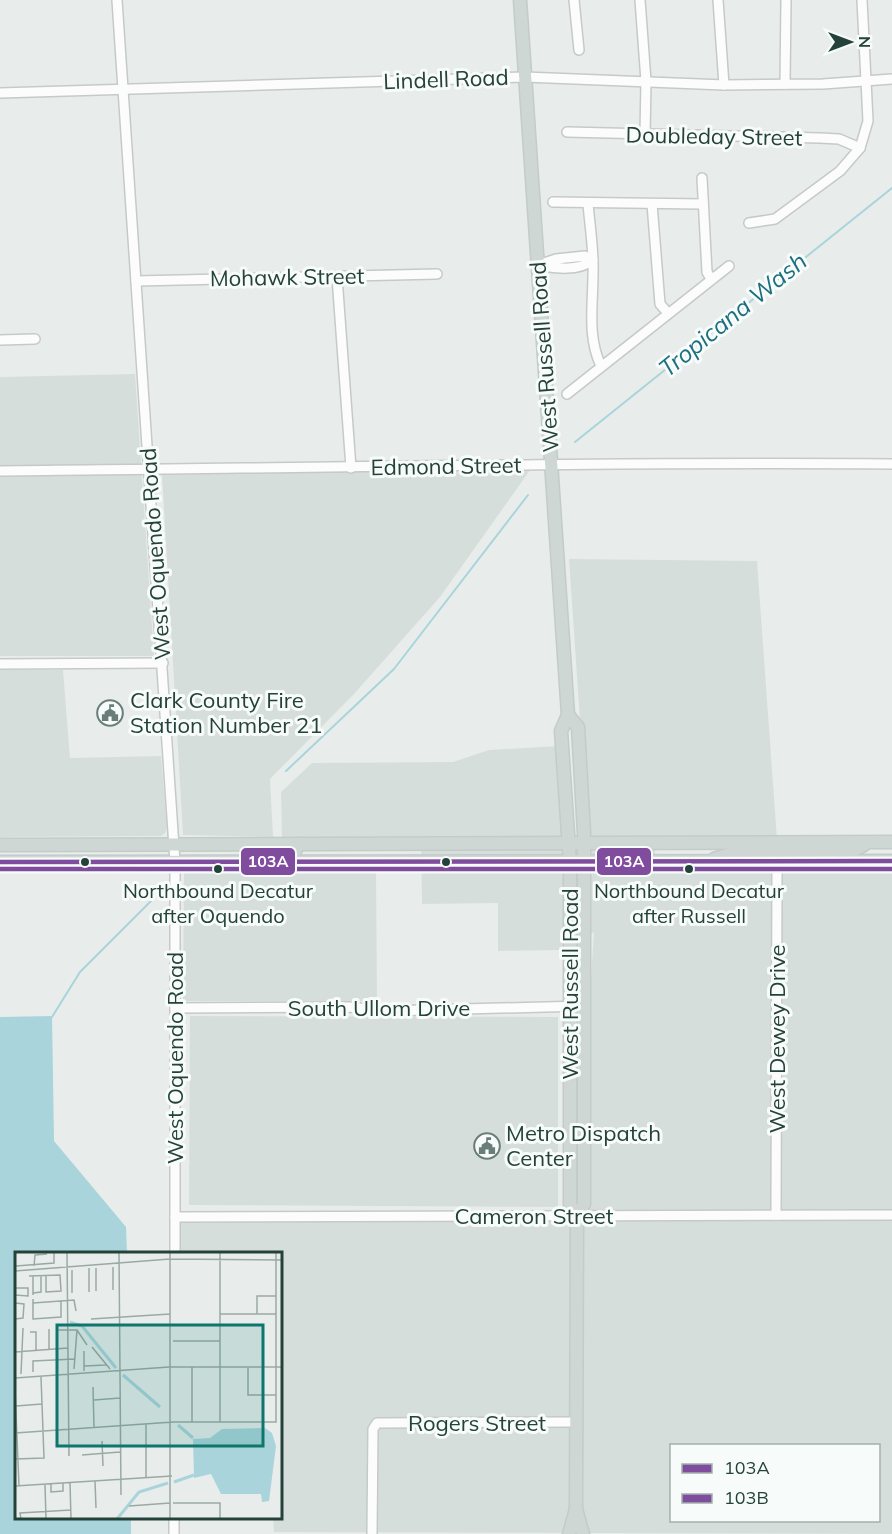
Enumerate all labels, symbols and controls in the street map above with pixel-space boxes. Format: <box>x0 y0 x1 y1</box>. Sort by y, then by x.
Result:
north arrow <box>820 12 880 72</box>
text: N <box>855 36 875 48</box>
street label: Lindell Road <box>383 63 509 95</box>
street label: Doubleday Street <box>625 120 803 152</box>
water label: Tropicana Wash <box>652 245 812 383</box>
street label: West Russell Road <box>523 261 565 453</box>
street label: Mohawk Street <box>210 262 365 292</box>
street label: West Oquendo Road <box>134 447 176 661</box>
street label: Edmond Street <box>370 451 522 481</box>
place label: Clark County Fire Station Number 21 <box>130 686 322 739</box>
public building icon: Clark County Fire Station Number 21 <box>95 698 125 728</box>
line badge: 103A <box>240 847 296 876</box>
line badge: 103A <box>596 847 652 876</box>
text: 103A <box>248 851 288 871</box>
text: 103A <box>604 851 644 871</box>
unlabelled marker <box>79 856 91 868</box>
unlabelled marker <box>440 856 452 868</box>
marker: Northbound Decatur after Oquendo <box>212 863 224 875</box>
marker: Northbound Decatur after Russell <box>683 863 695 875</box>
place label: Northbound Decatur after Oquendo <box>123 878 314 928</box>
place label: Northbound Decatur after Russell <box>594 878 785 928</box>
street label: West Russell Road <box>556 888 584 1080</box>
street label: West Dewey Drive <box>763 945 791 1134</box>
street label: West Oquendo Road <box>161 952 189 1164</box>
street label: South Ullom Drive <box>288 994 470 1022</box>
place label: Metro Dispatch Center <box>506 1119 661 1172</box>
public building icon: Metro Dispatch Center <box>472 1131 502 1161</box>
street label: Cameron Street <box>454 1202 614 1230</box>
inset map <box>15 1252 282 1519</box>
street label: Rogers Street <box>408 1409 546 1437</box>
legend <box>670 1444 880 1522</box>
text: 103A <box>724 1456 770 1479</box>
text: 103B <box>724 1486 769 1509</box>

